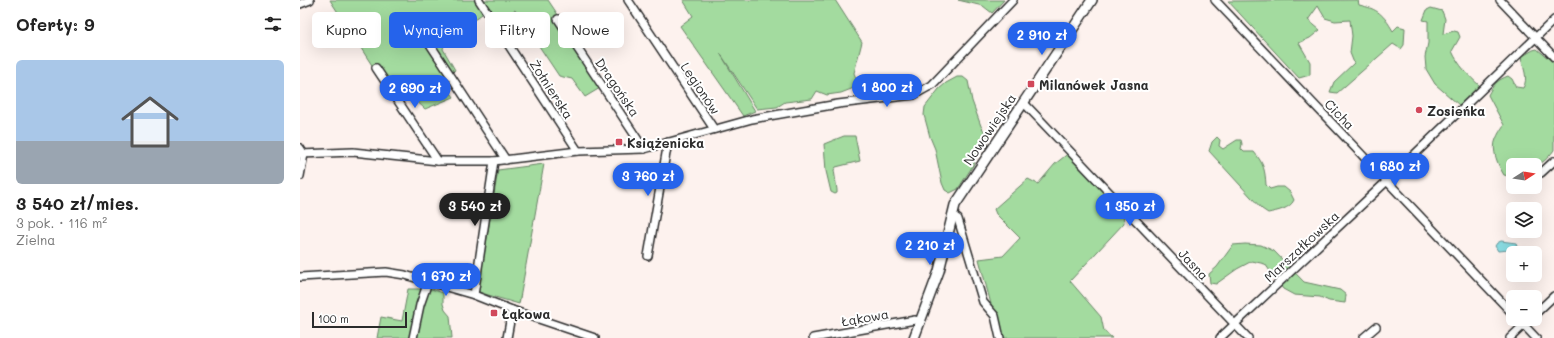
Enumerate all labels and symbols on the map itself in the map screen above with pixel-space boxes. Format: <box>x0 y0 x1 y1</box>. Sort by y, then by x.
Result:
pin: 2 910 zł <box>1001 22 1083 56</box>
street label: Dragońska <box>592 54 644 120</box>
street label: Żołnierska <box>526 56 578 122</box>
street label: Legionów <box>677 59 725 117</box>
pin: 1 800 zł <box>846 74 928 108</box>
pin: 2 690 zł <box>374 75 456 109</box>
place label: Milanówek Jasna <box>1039 76 1149 93</box>
marker: Milanówek Jasna <box>1026 79 1036 89</box>
street label: Nowowiejska <box>959 90 1019 168</box>
street label: Cicha <box>1321 95 1359 133</box>
place label: Zosieńka <box>1427 102 1485 119</box>
marker: Zosieńka <box>1414 105 1424 115</box>
place label: Książenicka <box>627 134 704 151</box>
marker: Książenicka <box>614 137 624 147</box>
pin: 1 680 zł <box>1354 153 1436 187</box>
north arrow <box>1506 158 1542 194</box>
pin: 3 760 zł <box>607 163 689 197</box>
pin: 3 540 zł <box>434 193 516 227</box>
pin: 1 350 zł <box>1089 193 1171 227</box>
street label: Marszałkowska <box>1260 207 1342 285</box>
pin: 2 210 zł <box>889 232 971 266</box>
street label: Jasna <box>1175 245 1213 283</box>
pin: 1 670 zł <box>405 263 487 297</box>
street label: Łąkowa <box>840 304 890 330</box>
place label: Łąkowa <box>501 305 550 322</box>
marker: Łąkowa <box>489 308 499 318</box>
scale bar <box>312 310 407 329</box>

